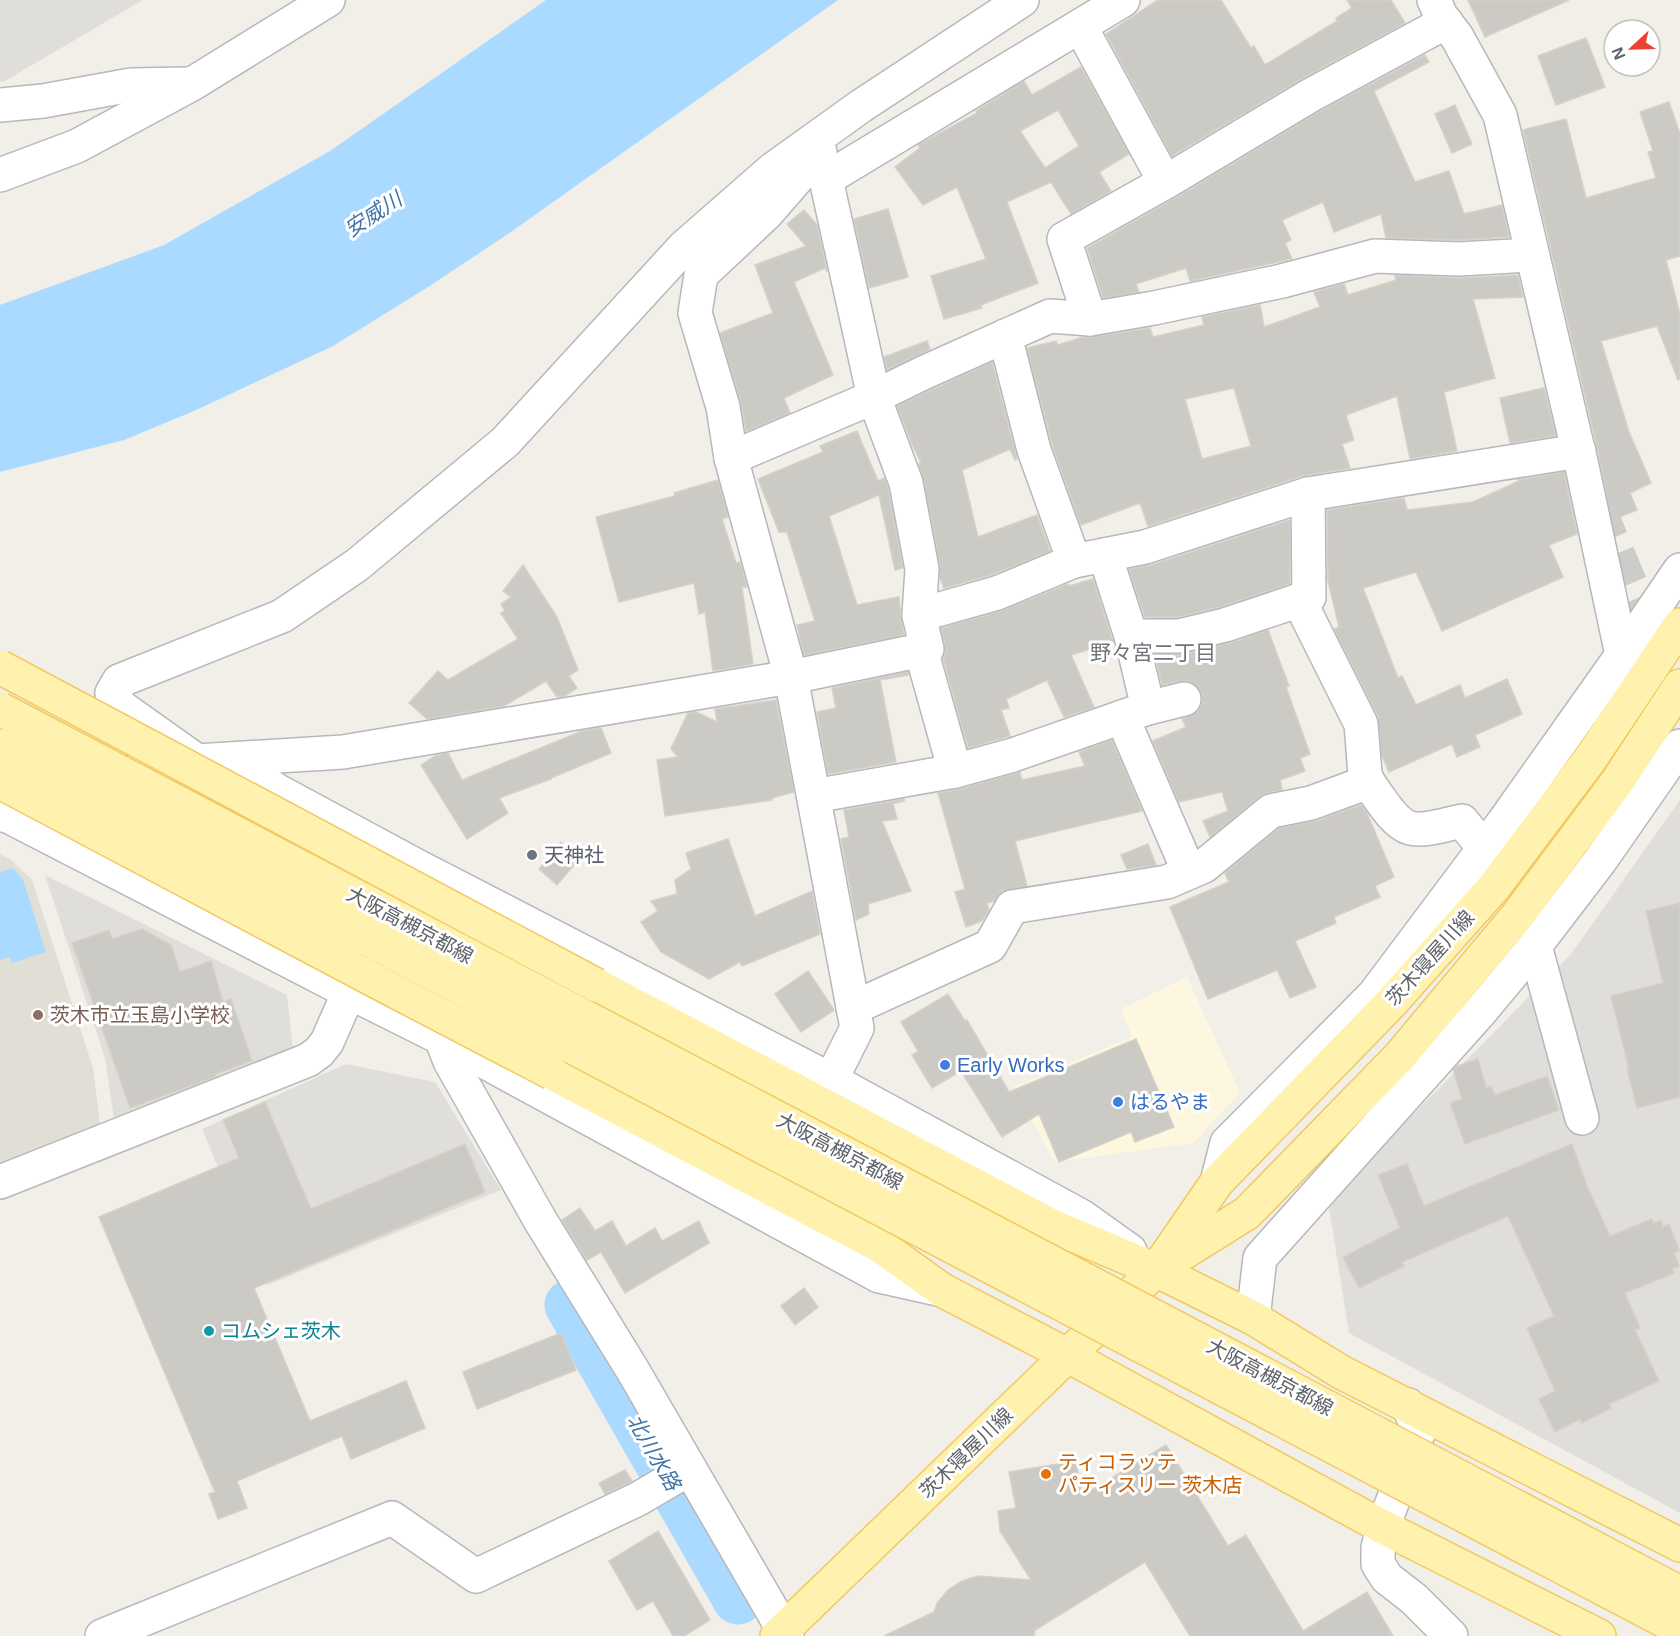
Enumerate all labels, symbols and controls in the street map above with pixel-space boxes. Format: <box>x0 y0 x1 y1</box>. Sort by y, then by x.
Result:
north arrow <box>1602 18 1662 78</box>
text: N <box>1609 45 1629 62</box>
water label: 安威川 <box>340 186 407 241</box>
district label: 野々宮二丁目 <box>1090 641 1216 664</box>
place label: 天神社 <box>544 844 604 866</box>
marker: 天神社 <box>525 848 539 862</box>
street label: 大阪高槻京都線 <box>343 882 477 968</box>
street label: 茨木寝屋川線 <box>1382 906 1478 1010</box>
place label: 茨木市立玉島小学校 <box>50 1004 230 1026</box>
marker: 茨木市立玉島小学校 <box>31 1008 45 1022</box>
place label: Early Works <box>957 1054 1064 1076</box>
marker: Early Works <box>938 1058 952 1072</box>
place label: はるやま <box>1130 1091 1210 1113</box>
marker: はるやま <box>1111 1095 1125 1109</box>
street label: 大阪高槻京都線 <box>773 1108 907 1194</box>
place label: コムシェ茨木 <box>221 1320 341 1342</box>
marker: コムシェ茨木 <box>202 1324 216 1338</box>
street label: 大阪高槻京都線 <box>1203 1334 1337 1420</box>
street label: 茨木寝屋川線 <box>915 1403 1017 1503</box>
water label: 北川水路 <box>623 1410 686 1496</box>
place label: ティコラッテ パティスリー 茨木店 <box>1058 1451 1242 1496</box>
marker: ティコラッテ パティスリー 茨木店 <box>1039 1467 1053 1481</box>

